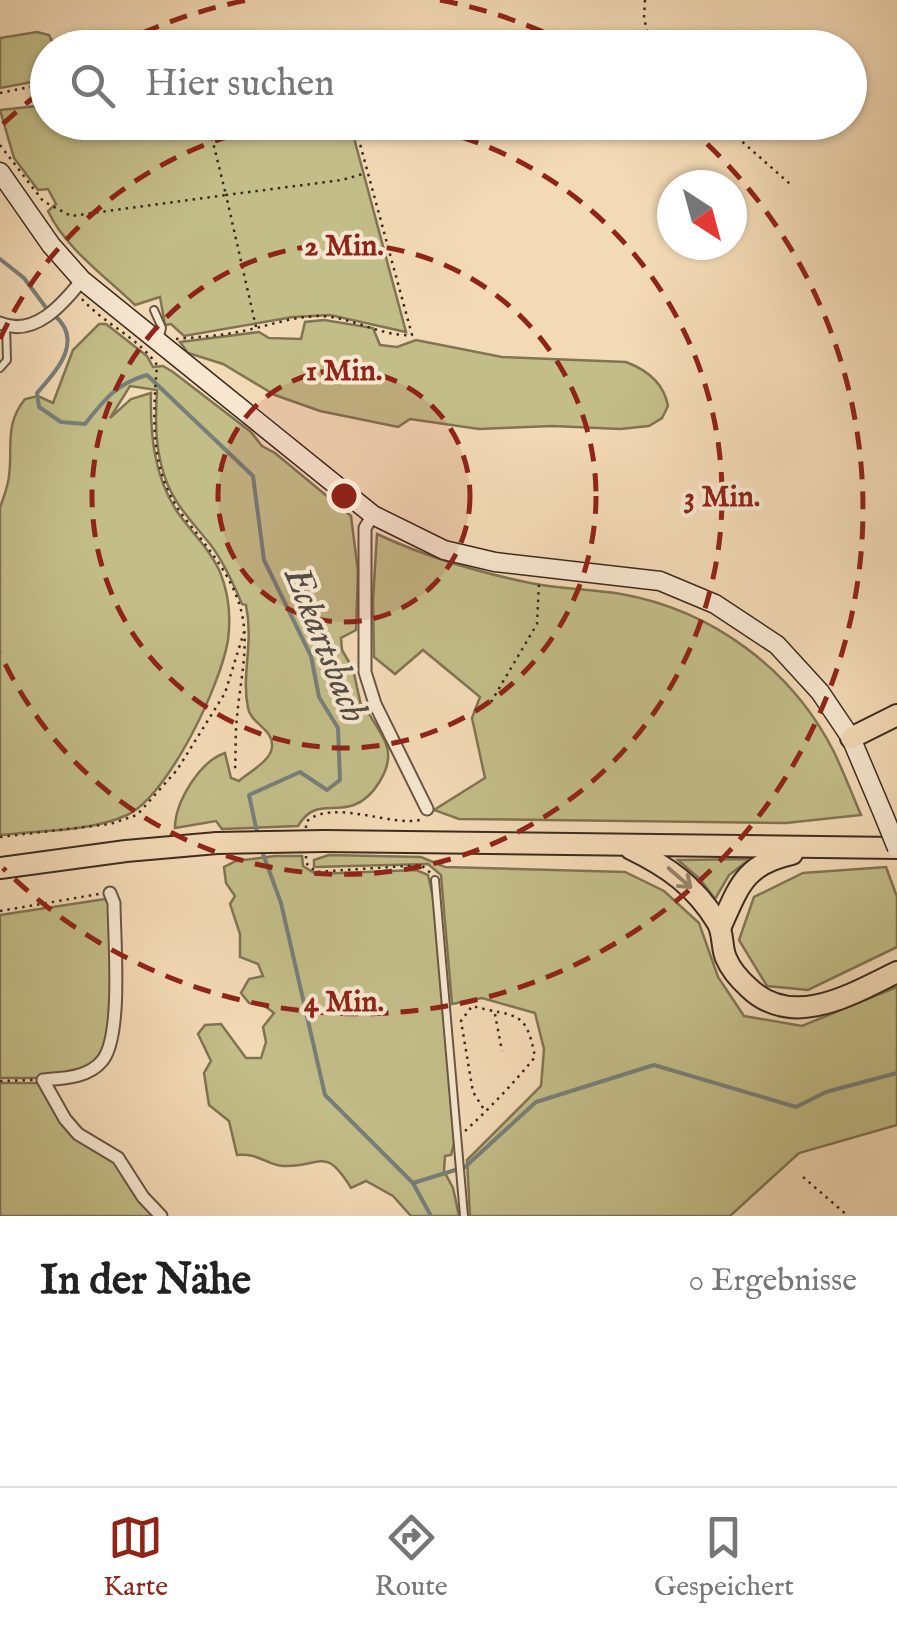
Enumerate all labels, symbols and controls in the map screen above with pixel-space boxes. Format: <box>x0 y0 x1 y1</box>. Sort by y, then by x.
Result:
search box <box>30 30 867 140</box>
icon: search <box>65 58 120 113</box>
text: Hier suchen <box>145 61 335 109</box>
north arrow <box>657 170 747 260</box>
text: 2 Min. <box>304 228 384 266</box>
text: 1 Min. <box>306 353 382 391</box>
centre of rings <box>326 478 362 514</box>
text: 3 Min. <box>684 479 760 517</box>
water label: Eckartsbach <box>271 559 377 730</box>
one-way arrow <box>667 866 692 889</box>
text: 4 Min. <box>304 984 384 1022</box>
text: In der Nähe <box>40 1255 251 1308</box>
text: 0 Ergebnisse <box>689 1261 857 1302</box>
tab: Karte <box>103 1510 168 1605</box>
tab: Route <box>374 1510 448 1605</box>
tab: Gespeichert <box>654 1510 794 1605</box>

